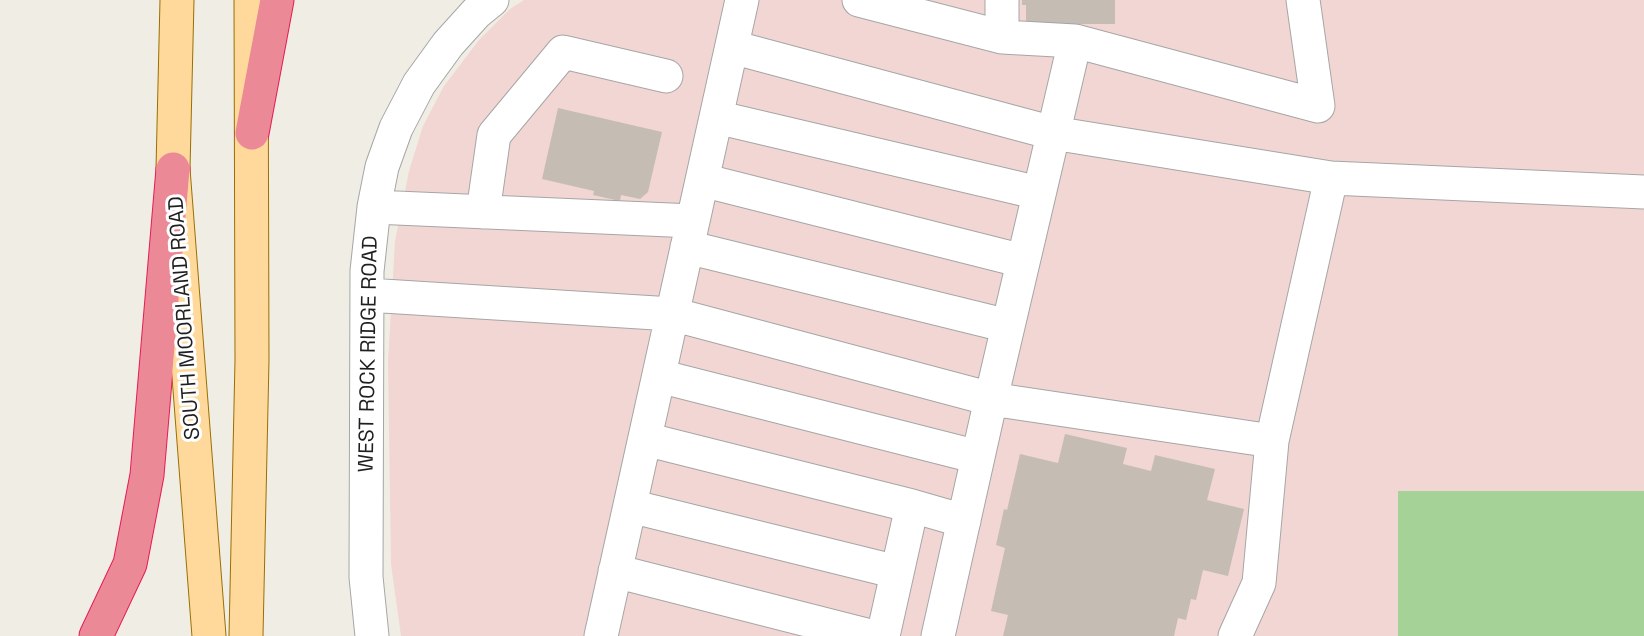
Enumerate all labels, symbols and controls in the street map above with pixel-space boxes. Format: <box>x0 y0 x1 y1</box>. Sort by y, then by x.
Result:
street label: SOUTH MOORLAND ROAD <box>164 195 206 441</box>
street label: WEST ROCK RIDGE ROAD <box>354 235 384 473</box>

